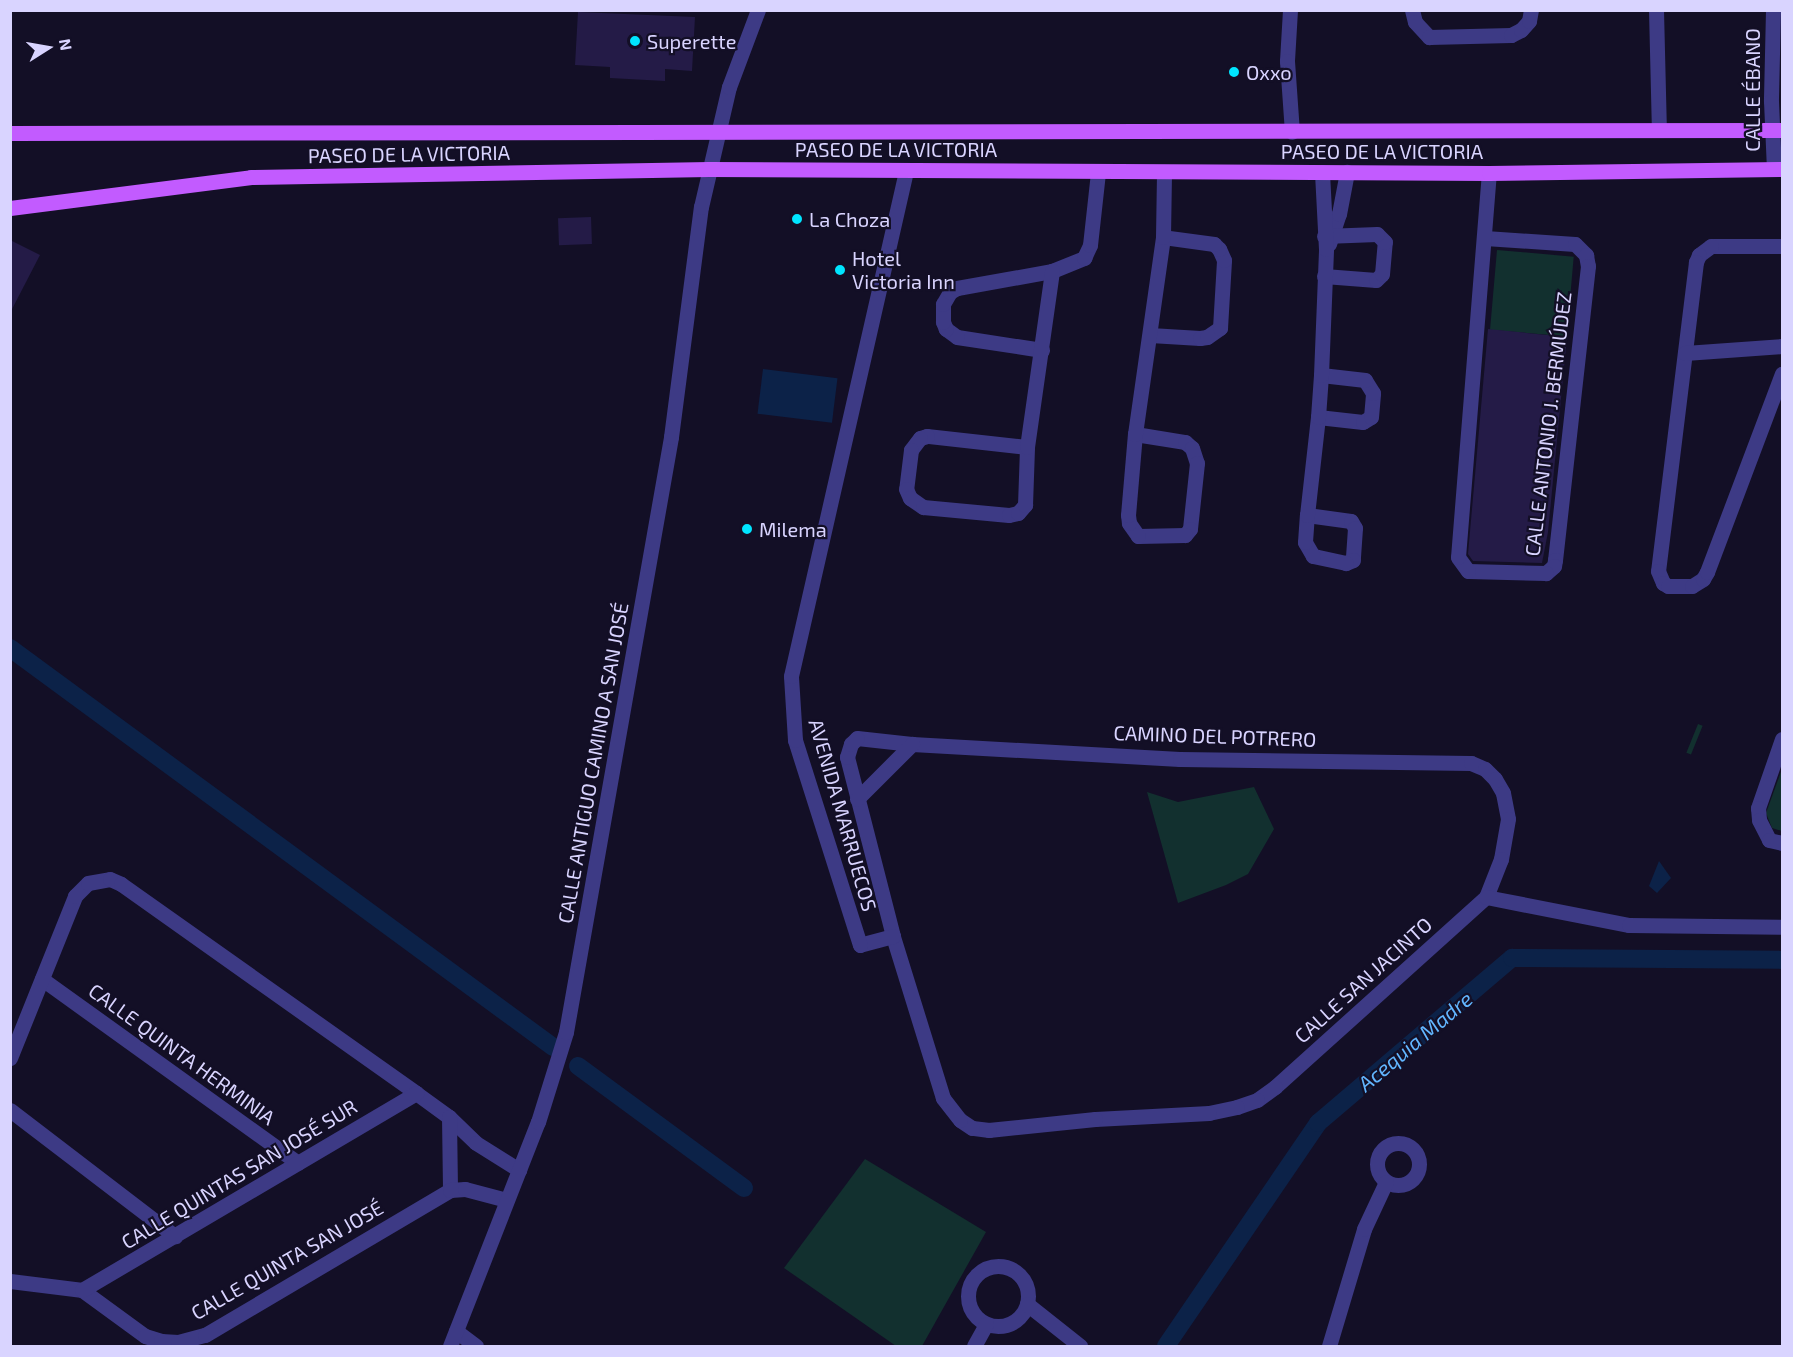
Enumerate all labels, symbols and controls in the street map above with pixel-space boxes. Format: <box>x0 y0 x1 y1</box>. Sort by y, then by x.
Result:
north arrow <box>18 18 78 78</box>
street label: CALLE ÉBANO <box>1740 28 1764 152</box>
place label: Superette <box>647 29 736 53</box>
marker: Superette <box>628 34 642 48</box>
text: N <box>56 37 77 52</box>
place label: Oxxo <box>1246 60 1292 84</box>
marker: Oxxo <box>1227 65 1241 79</box>
street label: PASEO DE LA VICTORIA <box>794 137 998 161</box>
street label: PASEO DE LA VICTORIA <box>1280 139 1484 163</box>
street label: PASEO DE LA VICTORIA <box>307 140 511 168</box>
place label: La Choza <box>809 207 890 231</box>
marker: La Choza <box>790 212 804 226</box>
place label: Hotel Victoria Inn <box>852 246 955 293</box>
marker: Hotel Victoria Inn <box>833 263 847 277</box>
street label: CALLE ANTONIO J. BERMÚDEZ <box>1520 290 1576 558</box>
place label: Milema <box>759 517 827 541</box>
marker: Milema <box>740 522 754 536</box>
street label: CALLE ANTIGUO CAMINO A SAN JOSÉ <box>553 600 633 926</box>
street label: AVENIDA MARRUECOS <box>804 716 882 914</box>
street label: CAMINO DEL POTRERO <box>1113 720 1317 752</box>
street label: CALLE SAN JACINTO <box>1289 912 1437 1048</box>
street label: CALLE QUINTA HERMINIA <box>84 978 280 1130</box>
water label: Acequia Madre <box>1353 986 1477 1096</box>
street label: CALLE QUINTAS SAN JOSÉ SUR <box>117 1094 361 1254</box>
street label: CALLE QUINTA SAN JOSÉ <box>186 1195 388 1325</box>

